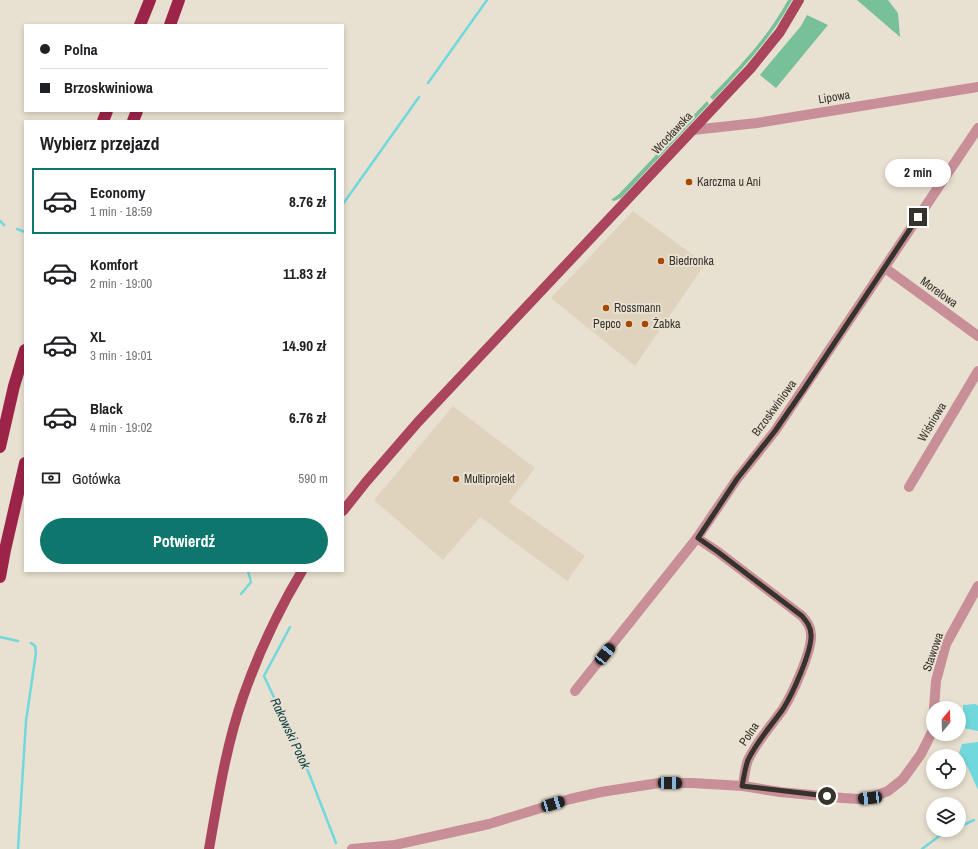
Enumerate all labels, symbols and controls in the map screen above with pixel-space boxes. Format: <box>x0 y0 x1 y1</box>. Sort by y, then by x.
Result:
text: Polna <box>64 39 98 60</box>
text: Brzoskwiniowa <box>64 77 153 98</box>
street label: Lipowa <box>817 87 851 107</box>
street label: Wrocławska <box>648 108 696 158</box>
text: Wybierz przejazd <box>40 131 160 156</box>
callout: 2 min <box>885 159 951 187</box>
text: 2 min <box>904 164 932 181</box>
place label: Karczma u Ani <box>697 174 761 190</box>
marker: Karczma u Ani <box>684 177 694 187</box>
text: Economy <box>90 182 145 203</box>
icon: car <box>42 183 78 219</box>
text: 8.76 zł <box>289 191 326 212</box>
text: 1 min · 18:59 <box>90 203 152 220</box>
route end <box>909 208 927 226</box>
place label: Biedronka <box>669 253 714 269</box>
text: Komfort <box>90 254 138 275</box>
icon: car <box>42 255 78 291</box>
marker: Biedronka <box>656 256 666 266</box>
text: 11.83 zł <box>283 263 326 284</box>
street label: Morelowa <box>917 273 961 311</box>
text: 2 min · 19:00 <box>90 275 152 292</box>
place label: Rossmann <box>614 300 661 316</box>
marker: Rossmann <box>601 303 611 313</box>
place label: Pepco <box>593 316 621 332</box>
place label: Żabka <box>653 316 681 332</box>
marker: Pepco <box>624 319 634 329</box>
marker: Żabka <box>640 319 650 329</box>
text: XL <box>90 326 106 347</box>
icon: car <box>42 327 78 363</box>
text: 14.90 zł <box>282 335 326 356</box>
text: 3 min · 19:01 <box>90 347 152 364</box>
street label: Brzoskwiniowa <box>748 376 800 439</box>
text: Black <box>90 398 123 419</box>
icon: car <box>42 399 78 435</box>
street label: Wiśniowa <box>914 399 950 445</box>
text: 6.76 zł <box>289 407 326 428</box>
text: 4 min · 19:02 <box>90 419 152 436</box>
icon: cash <box>40 467 62 489</box>
text: Gotówka <box>72 468 121 489</box>
text: 590 m <box>298 470 328 487</box>
place label: Multiprojekt <box>464 471 515 487</box>
marker: Multiprojekt <box>451 474 461 484</box>
button: Potwierdź <box>40 518 328 564</box>
street label: Stawowa <box>919 630 947 673</box>
car <box>593 641 617 667</box>
water label: Rakowski Potok <box>267 695 315 772</box>
north arrow <box>926 701 966 741</box>
map controls <box>926 701 966 837</box>
street label: Polna <box>735 719 763 749</box>
button: locate <box>926 749 966 789</box>
car <box>658 777 682 789</box>
route start <box>818 787 836 805</box>
car <box>857 791 883 805</box>
car <box>540 795 566 813</box>
button: layers <box>926 797 966 837</box>

